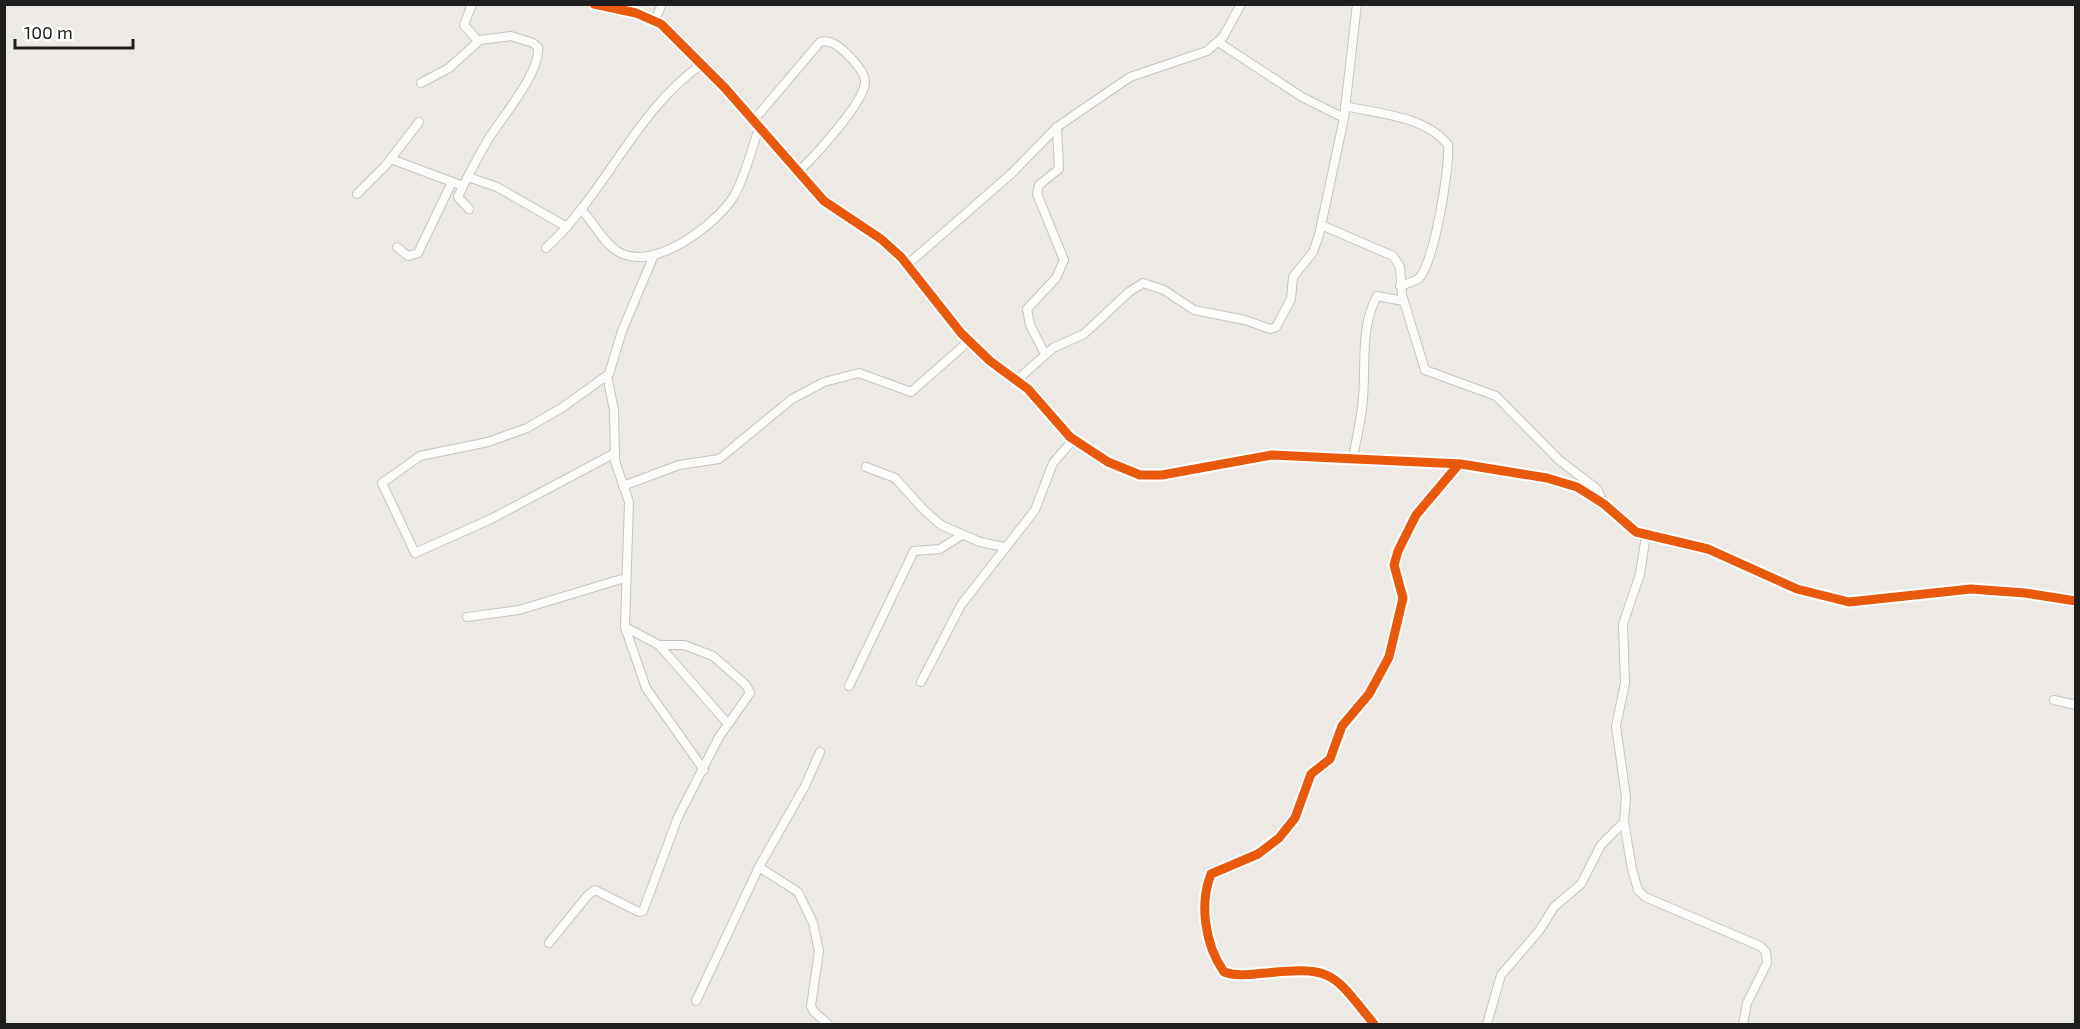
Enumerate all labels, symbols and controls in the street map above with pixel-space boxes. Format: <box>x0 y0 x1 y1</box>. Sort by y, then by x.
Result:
scale bar <box>15 12 134 50</box>
text: 100 m <box>24 21 73 43</box>

